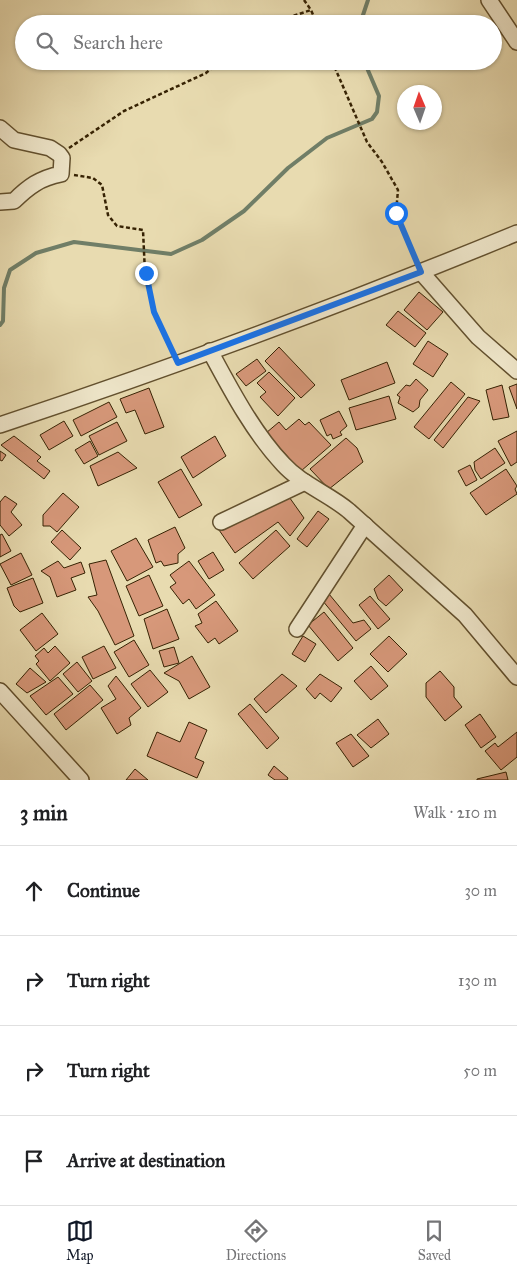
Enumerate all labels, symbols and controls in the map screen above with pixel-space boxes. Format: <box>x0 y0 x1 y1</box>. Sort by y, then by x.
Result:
search box <box>15 15 502 70</box>
icon: search <box>33 29 61 57</box>
text: Search here <box>73 31 163 54</box>
north arrow <box>397 85 442 130</box>
route start <box>385 202 408 225</box>
route end <box>135 262 158 285</box>
text: 3 min <box>20 800 68 826</box>
text: Walk · 210 m <box>413 803 497 822</box>
icon: ahead <box>20 877 48 905</box>
text: Continue <box>67 879 140 902</box>
text: 30 m <box>464 881 497 900</box>
icon: right <box>20 967 48 995</box>
text: Turn right <box>67 969 150 992</box>
text: 130 m <box>458 971 497 990</box>
icon: right <box>20 1057 48 1085</box>
text: Turn right <box>67 1059 150 1082</box>
text: 50 m <box>463 1061 497 1080</box>
icon: arrive <box>20 1147 48 1175</box>
text: Arrive at destination <box>67 1149 225 1172</box>
tab: Map <box>66 1217 94 1264</box>
tab: Directions <box>226 1217 286 1264</box>
tab: Saved <box>418 1217 451 1264</box>

